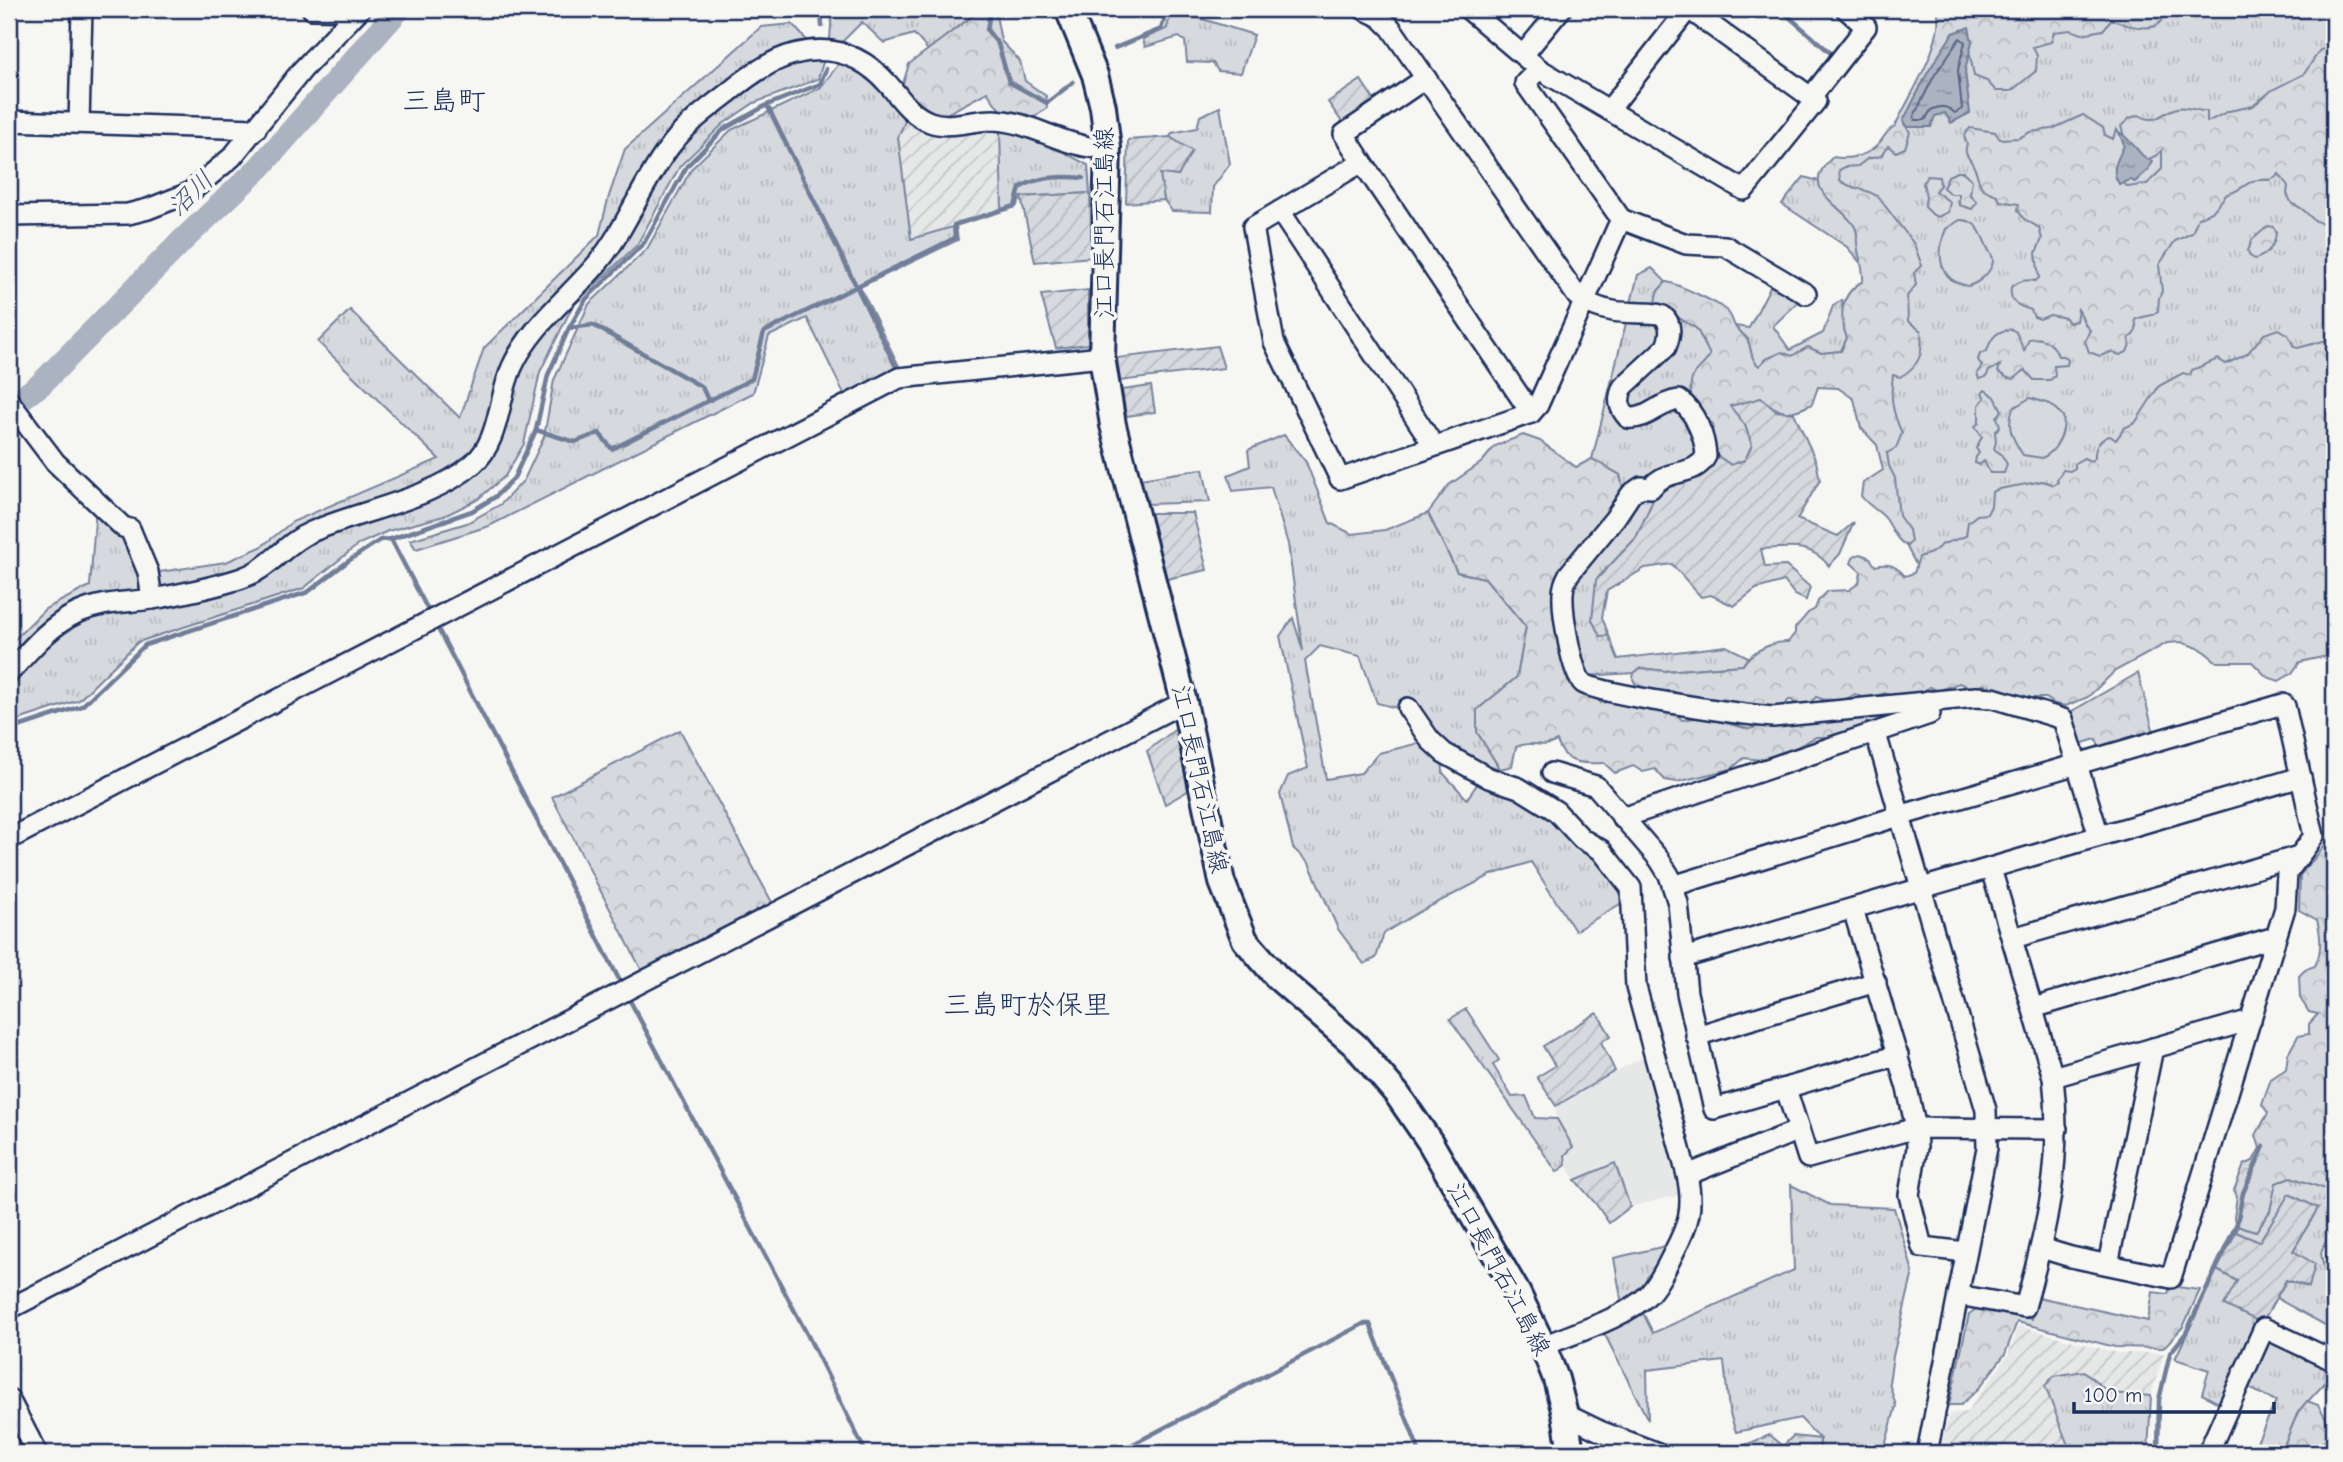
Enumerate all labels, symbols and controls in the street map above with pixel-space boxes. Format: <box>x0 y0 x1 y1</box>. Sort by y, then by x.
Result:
district label: 三島町 <box>402 85 486 117</box>
street label: 江口長門石江島線 <box>1090 127 1118 319</box>
water label: 沼川 <box>162 165 220 223</box>
street label: 江口長門石江島線 <box>1166 682 1234 876</box>
district label: 三島町於保里 <box>943 989 1111 1021</box>
street label: 江口長門石江島線 <box>1442 1178 1556 1360</box>
scale bar <box>2074 1371 2273 1415</box>
text: 100 m <box>2084 1383 2142 1407</box>

